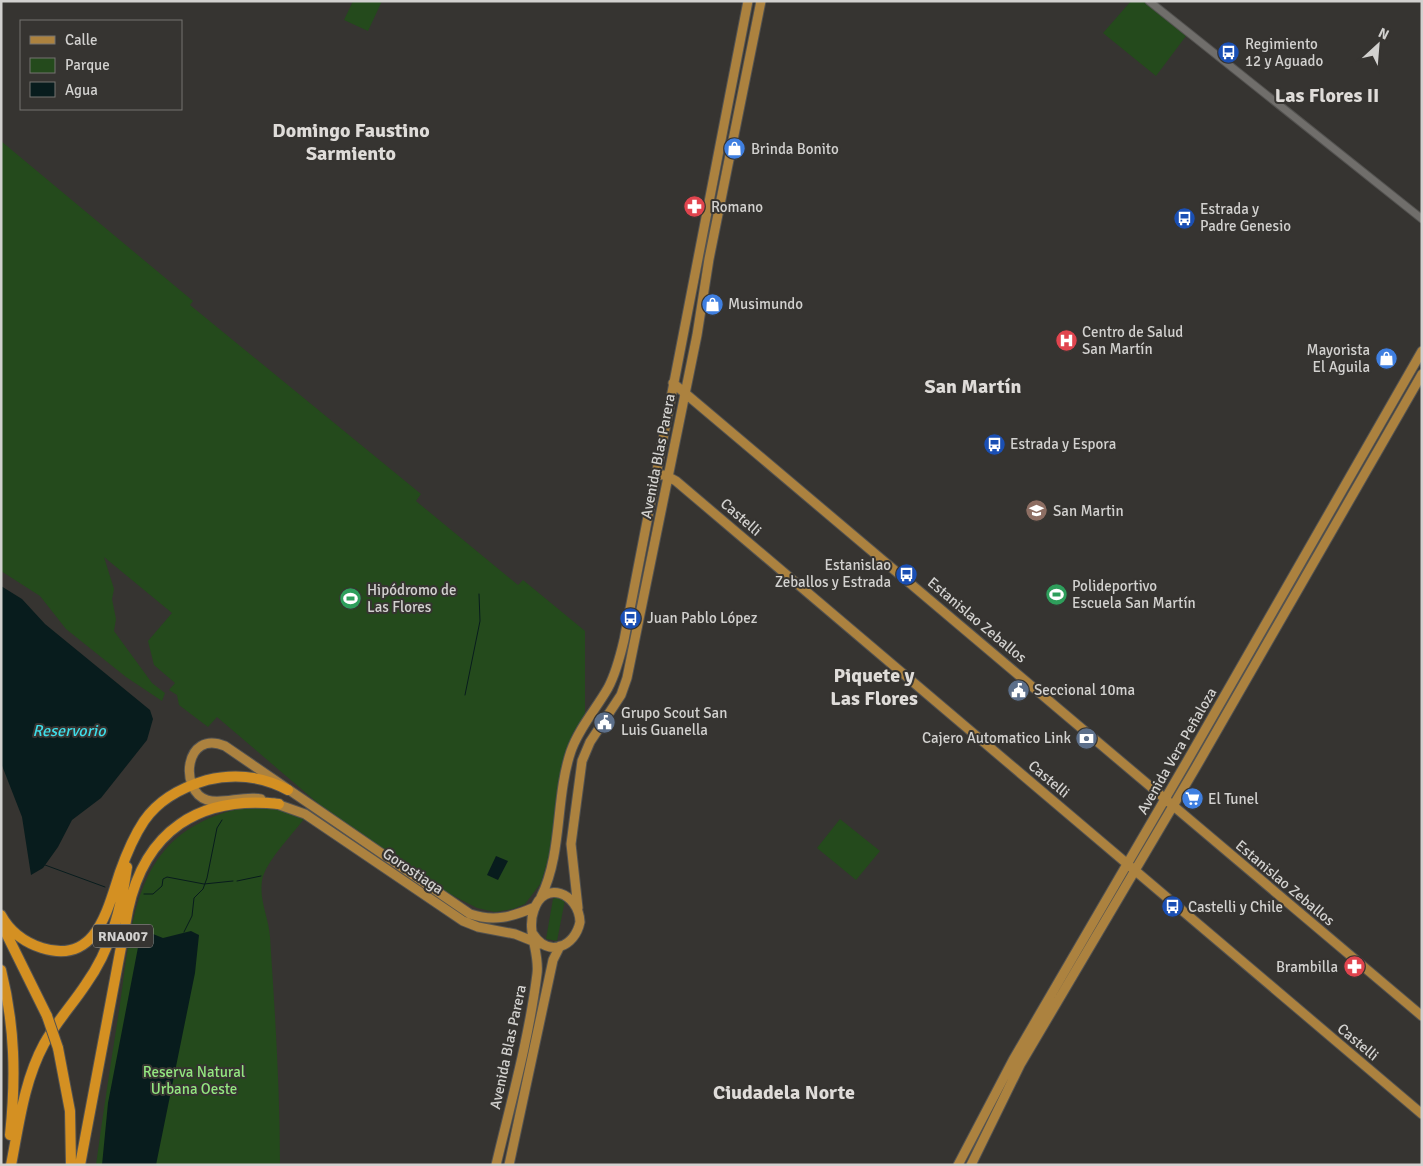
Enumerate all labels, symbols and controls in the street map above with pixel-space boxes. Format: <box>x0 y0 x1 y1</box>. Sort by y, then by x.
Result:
legend <box>20 20 182 110</box>
north arrow <box>1353 20 1403 70</box>
text: N <box>1375 24 1392 44</box>
text: Calle <box>65 31 98 49</box>
place label: Regimiento 12 y Aguado <box>1245 35 1324 70</box>
bus stop icon: Regimiento 12 y Aguado <box>1217 41 1241 65</box>
text: Parque <box>65 56 110 74</box>
text: Agua <box>65 81 98 99</box>
district label: Las Flores II <box>1275 83 1379 108</box>
district label: Domingo Faustino Sarmiento <box>272 118 430 166</box>
shop icon: Brinda Bonito <box>723 137 747 161</box>
place label: Brinda Bonito <box>751 140 839 158</box>
pharmacy icon: Romano <box>683 195 707 219</box>
place label: Romano <box>711 198 763 216</box>
place label: Estrada y Padre Genesio <box>1200 200 1291 235</box>
bus stop icon: Estrada y Padre Genesio <box>1172 206 1196 230</box>
shop icon: Musimundo <box>700 292 724 316</box>
place label: Musimundo <box>728 295 803 313</box>
place label: Centro de Salud San Martín <box>1082 323 1183 358</box>
hospital icon: Centro de Salud San Martín <box>1054 329 1078 353</box>
place label: Mayorista El Aguila <box>1307 341 1370 376</box>
shop icon: Mayorista El Aguila <box>1374 347 1398 371</box>
district label: San Martín <box>925 374 1021 399</box>
street label: Avenida Blas Parera <box>637 392 679 520</box>
bus stop icon: Estrada y Espora <box>982 432 1006 456</box>
place label: Estrada y Espora <box>1010 435 1116 453</box>
street label: Castelli <box>717 494 765 540</box>
school or university icon: San Martin <box>1025 499 1049 523</box>
place label: San Martin <box>1053 502 1124 520</box>
place label: Estanislao Zeballos y Estrada <box>775 556 891 591</box>
bus stop icon: Estanislao Zeballos y Estrada <box>895 562 919 586</box>
street label: Estanislao Zeballos <box>924 573 1030 667</box>
place label: Polideportivo Escuela San Martín <box>1072 577 1196 612</box>
place label: Hipódromo de Las Flores <box>367 581 456 616</box>
sports icon: Polideportivo Escuela San Martín <box>1044 583 1068 607</box>
sports icon: Hipódromo de Las Flores <box>339 587 363 611</box>
bus stop icon: Juan Pablo López <box>619 606 643 630</box>
place label: Juan Pablo López <box>647 609 758 627</box>
district label: Piquete y Las Flores <box>830 663 918 711</box>
public building icon: Seccional 10ma <box>1006 678 1030 702</box>
place label: Seccional 10ma <box>1034 681 1135 699</box>
street label: Avenida Vera Peñaloza <box>1133 684 1221 818</box>
place label: Grupo Scout San Luis Guanella <box>621 704 727 739</box>
public building icon: Grupo Scout San Luis Guanella <box>593 710 617 734</box>
water label: Reservorio <box>33 721 106 741</box>
bank icon: Cajero Automatico Link <box>1075 726 1099 750</box>
place label: Cajero Automatico Link <box>922 729 1071 747</box>
street label: Castelli <box>1025 757 1073 801</box>
supermarket icon: El Tunel <box>1180 787 1204 811</box>
place label: El Tunel <box>1208 790 1259 808</box>
street label: Estanislao Zeballos <box>1232 836 1338 930</box>
street label: Gorostiaga <box>379 844 447 898</box>
bus stop icon: Castelli y Chile <box>1160 895 1184 919</box>
place label: Castelli y Chile <box>1188 898 1283 916</box>
road number: RNA007 <box>93 924 153 948</box>
pharmacy icon: Brambilla <box>1342 955 1366 979</box>
place label: Brambilla <box>1276 958 1338 976</box>
street label: Avenida Blas Parera <box>486 983 530 1111</box>
street label: Castelli <box>1334 1020 1382 1064</box>
park label: Reserva Natural Urbana Oeste <box>143 1063 245 1098</box>
district label: Ciudadela Norte <box>713 1080 855 1105</box>

